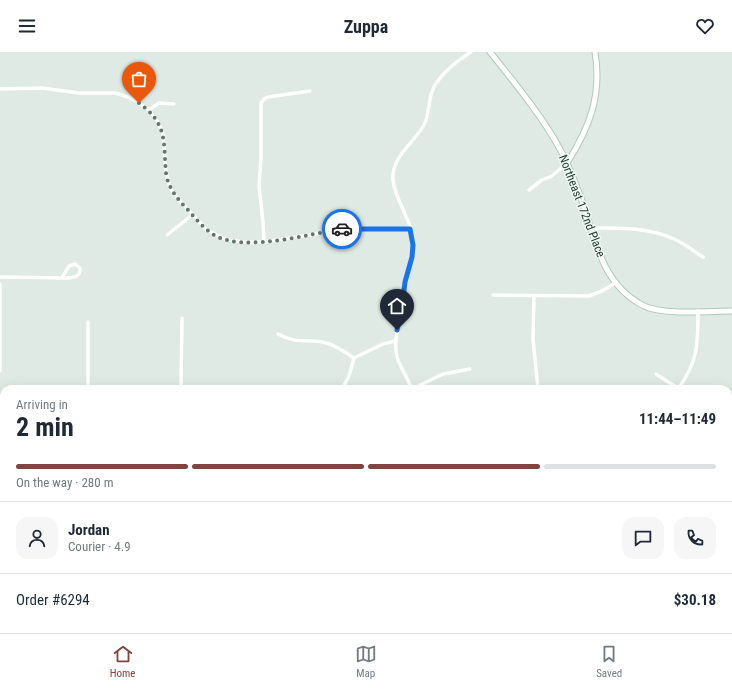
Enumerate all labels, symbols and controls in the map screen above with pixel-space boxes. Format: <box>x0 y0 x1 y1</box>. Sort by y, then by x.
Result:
icon: menu <box>16 15 38 37</box>
icon: heart <box>694 15 716 37</box>
text: Zuppa <box>344 16 388 37</box>
pin <box>122 62 156 103</box>
icon: bag <box>128 68 150 90</box>
street label: Northeast 172nd Place <box>556 153 608 260</box>
courier <box>322 209 362 249</box>
icon: car <box>331 218 353 240</box>
pin <box>380 289 414 330</box>
icon: home <box>386 295 408 317</box>
text: Arriving in <box>16 397 68 412</box>
text: 11:44–11:49 <box>639 410 716 428</box>
text: 2 min <box>16 412 74 442</box>
text: On the way · 280 m <box>16 475 113 490</box>
button: person <box>16 517 58 559</box>
button: chat <box>622 517 664 559</box>
button: phone <box>674 517 716 559</box>
text: Jordan <box>68 521 110 539</box>
text: Courier · 4.9 <box>68 539 131 554</box>
text: Order #6294 <box>16 591 90 609</box>
text: $30.18 <box>674 591 716 609</box>
tab: Home <box>110 643 135 680</box>
tab: Map <box>355 643 377 680</box>
tab: Saved <box>596 643 622 680</box>

